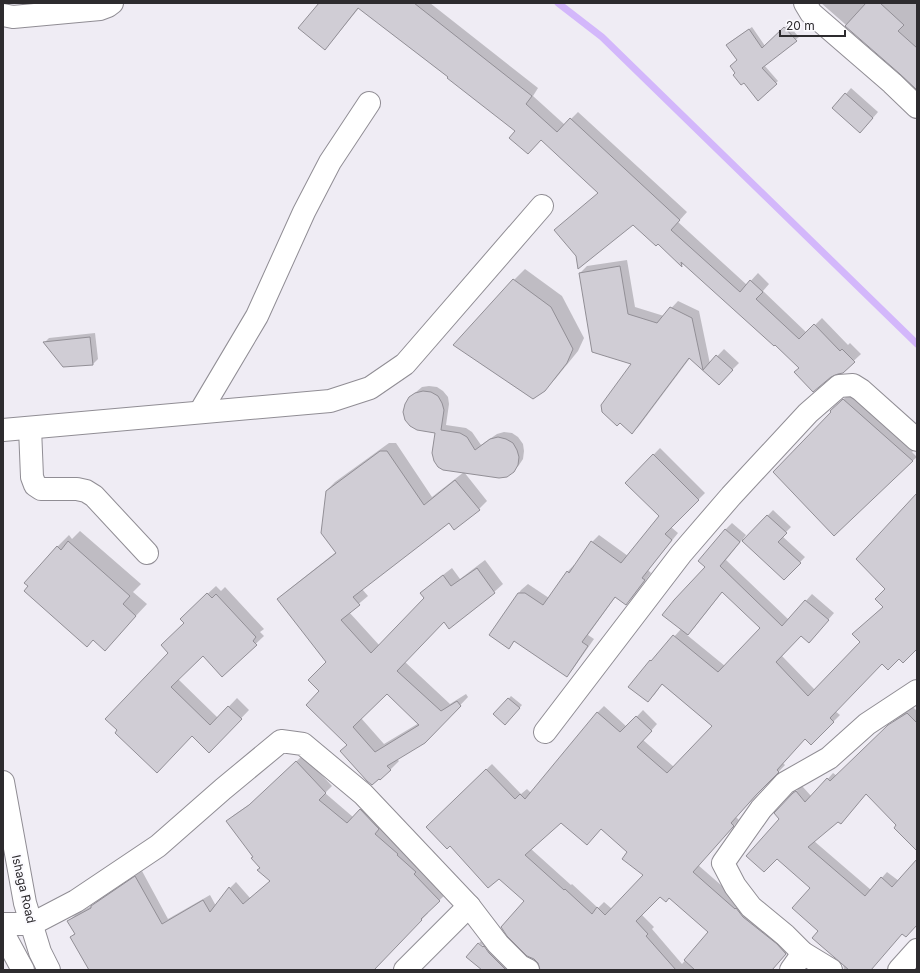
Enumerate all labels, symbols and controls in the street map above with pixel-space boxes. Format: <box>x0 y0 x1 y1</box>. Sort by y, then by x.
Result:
scale bar <box>780 12 845 38</box>
text: 20 m <box>786 18 815 33</box>
street label: Ishaga Road <box>9 853 39 925</box>

